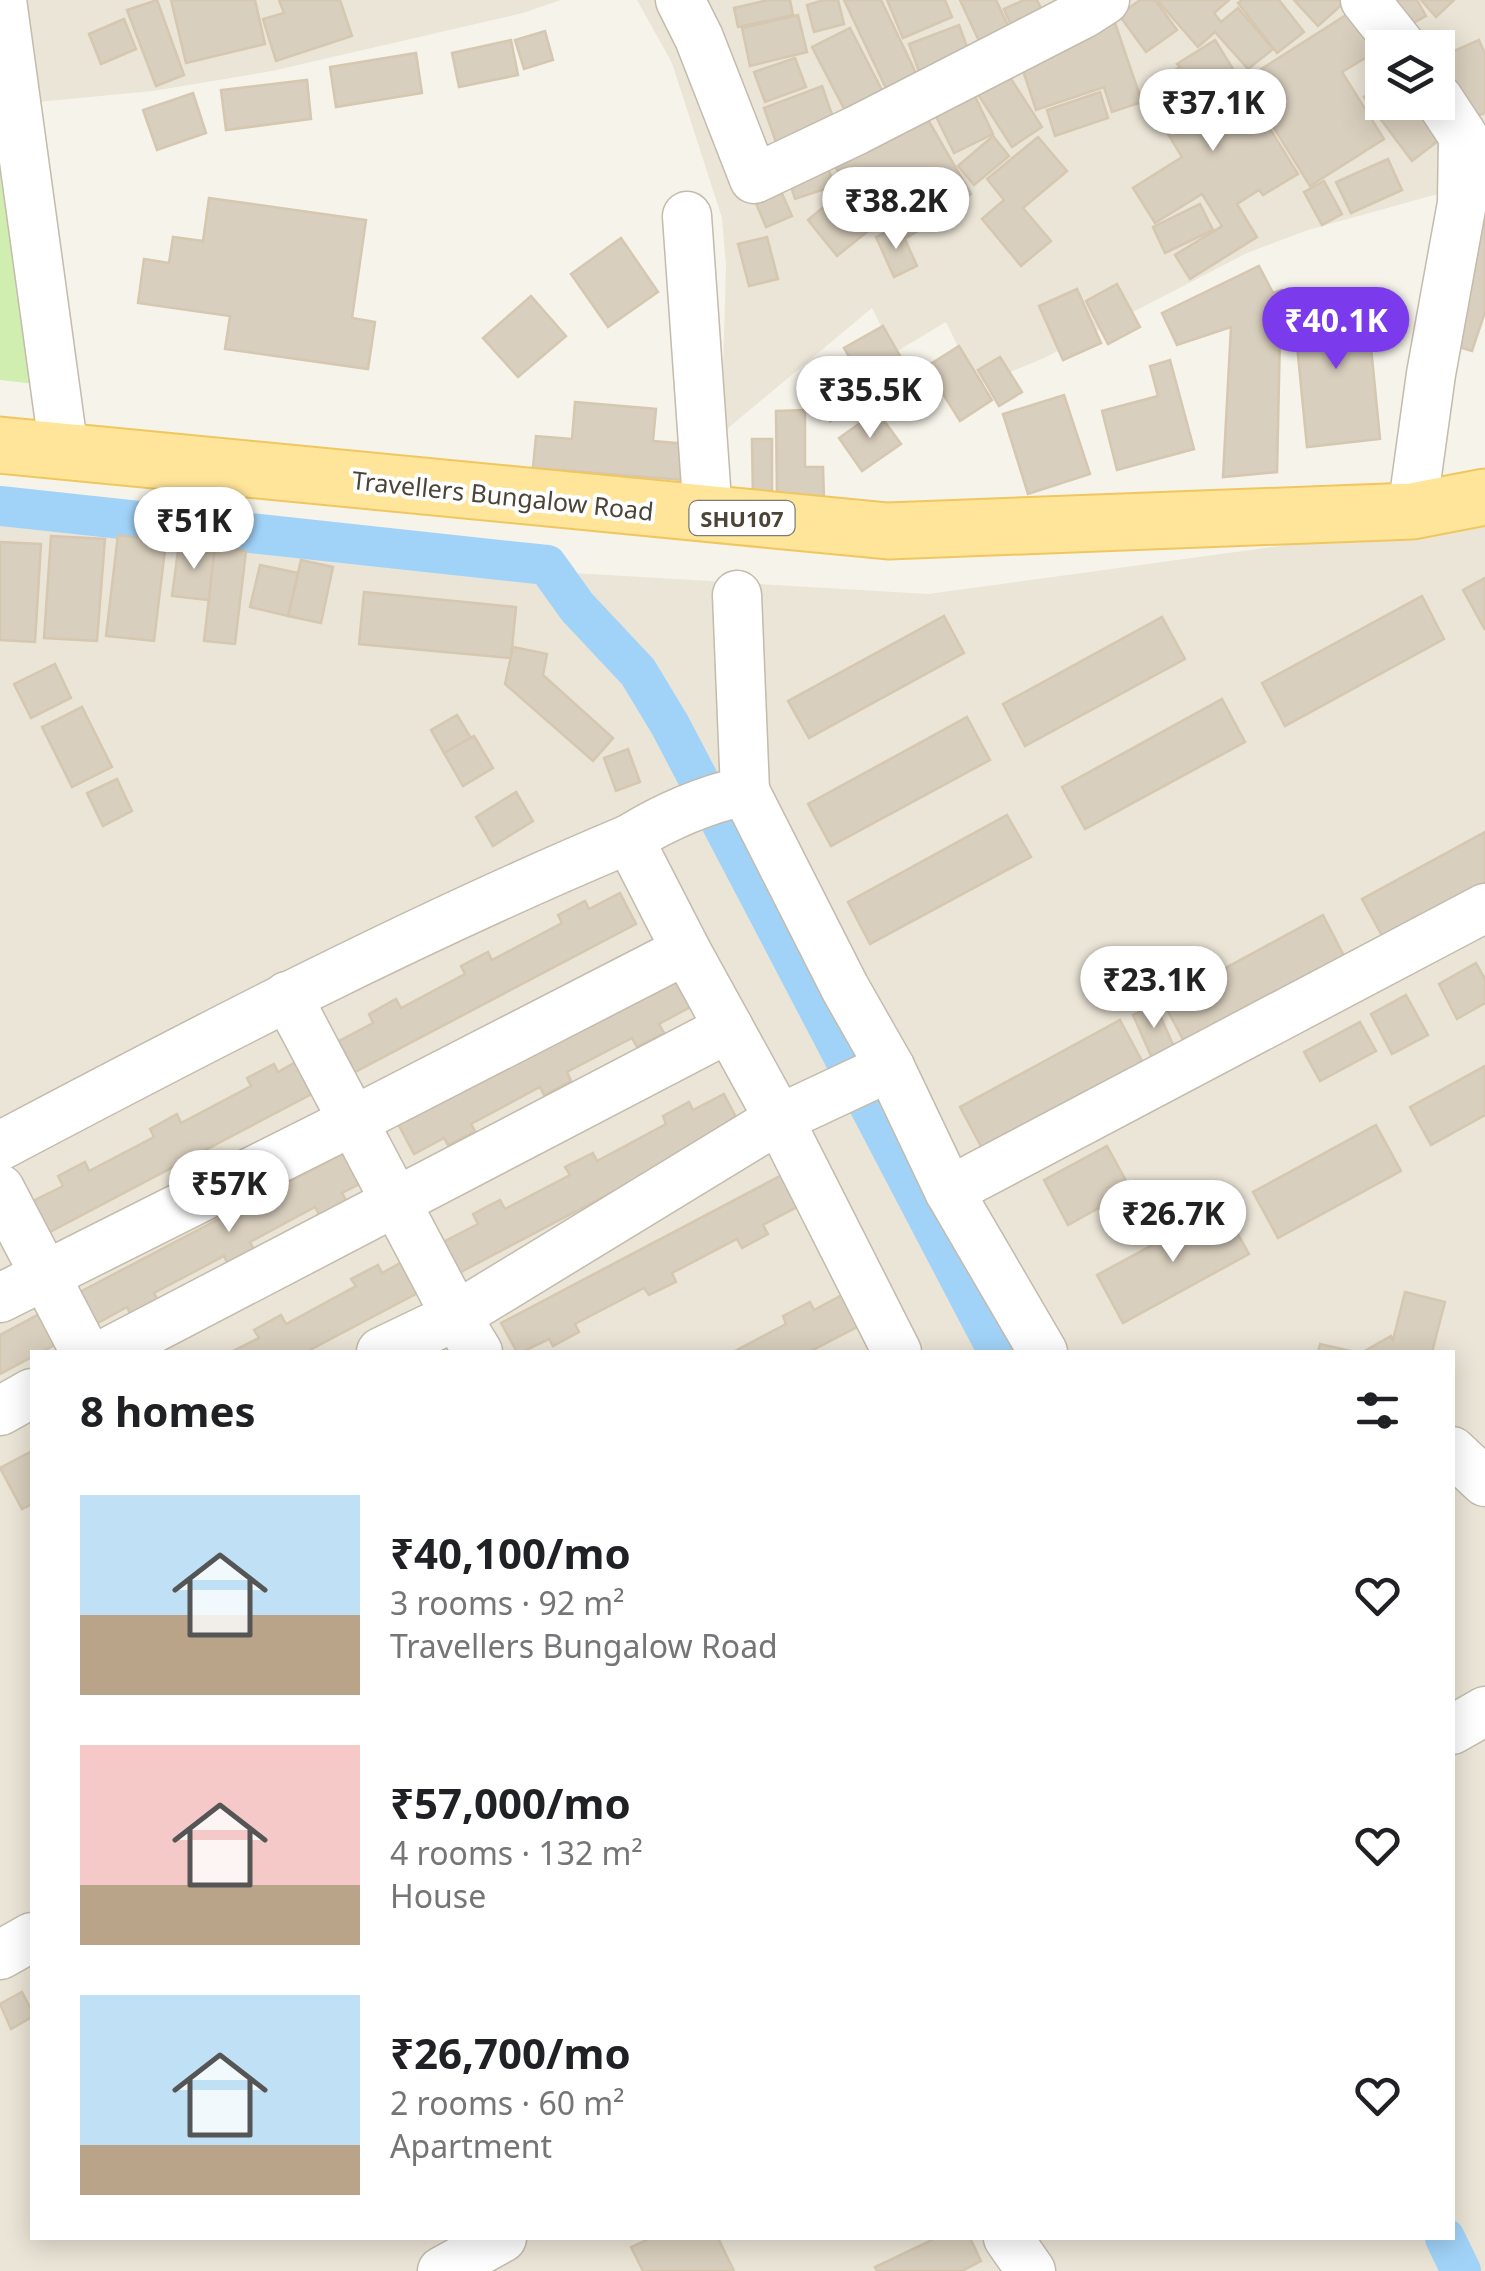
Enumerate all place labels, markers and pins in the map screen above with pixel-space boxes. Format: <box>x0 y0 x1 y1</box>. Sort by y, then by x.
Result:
pin: ₹37.1K <box>1132 69 1294 154</box>
pin: ₹38.2K <box>815 167 977 252</box>
pin: ₹40.1K <box>1255 287 1417 372</box>
pin: ₹35.5K <box>789 356 951 441</box>
pin: ₹51K <box>135 487 253 572</box>
pin: ₹23.1K <box>1073 946 1235 1031</box>
pin: ₹57K <box>170 1150 288 1235</box>
pin: ₹26.7K <box>1092 1180 1254 1265</box>

